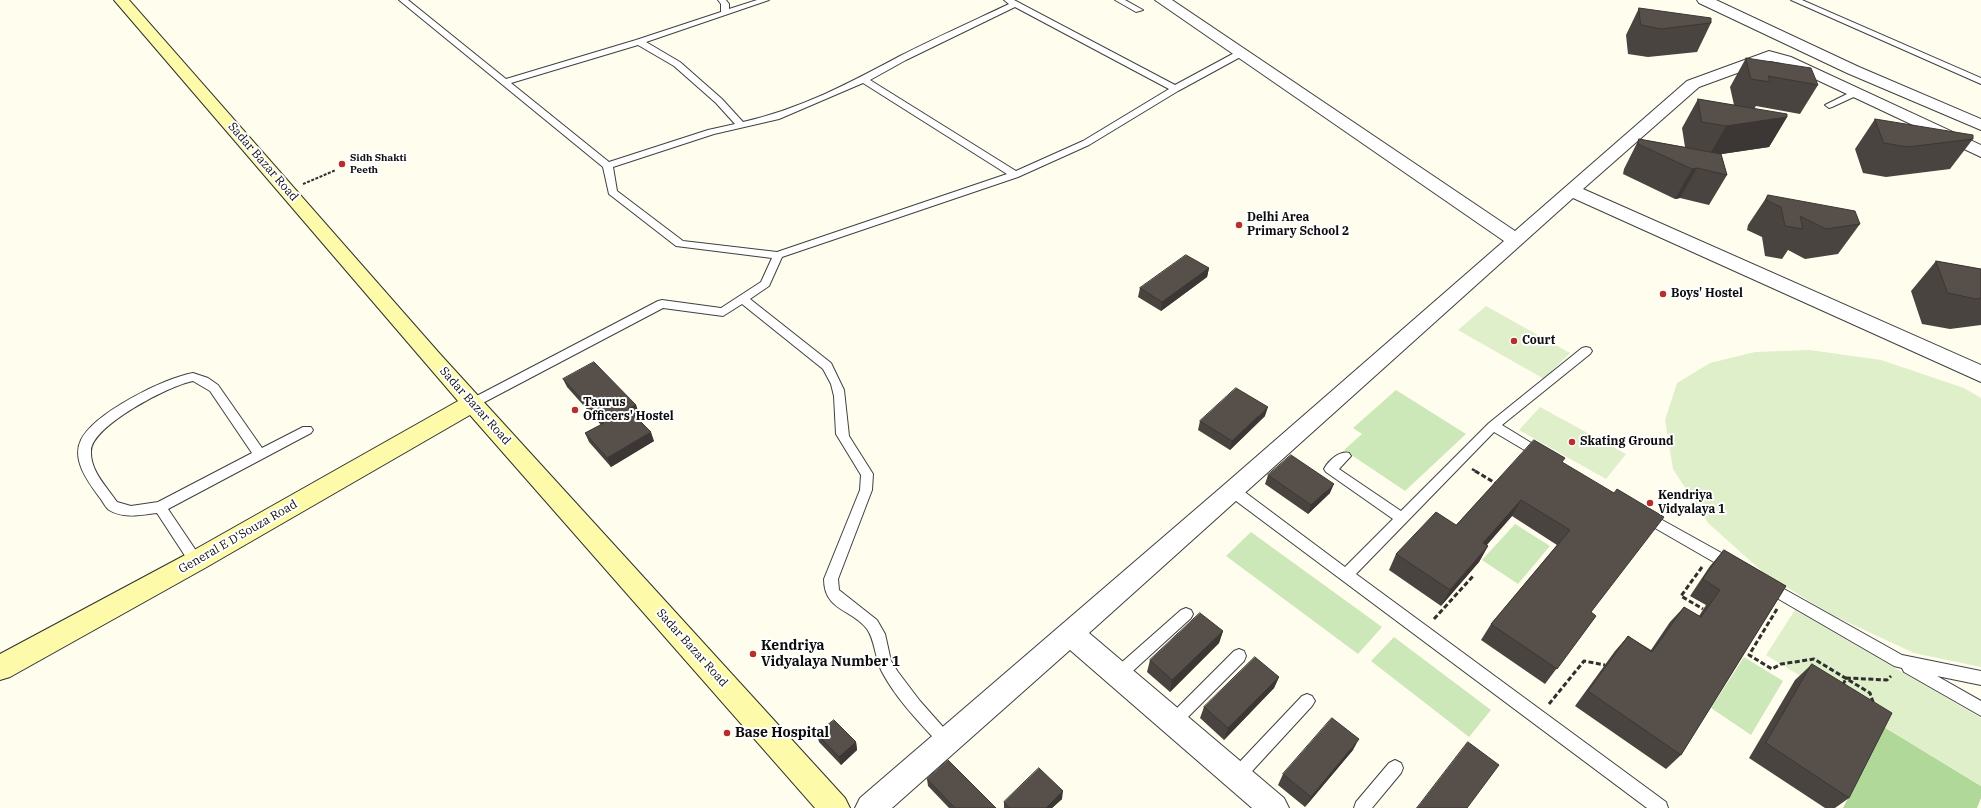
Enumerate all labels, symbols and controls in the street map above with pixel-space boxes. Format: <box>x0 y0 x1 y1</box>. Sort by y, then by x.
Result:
street label: Sadar Bazar Road <box>225 120 301 204</box>
place label: Sidh Shakti Peeth <box>350 152 407 176</box>
marker: Sidh Shakti Peeth <box>337 159 347 169</box>
place label: Delhi Area Primary School 2 <box>1247 211 1349 239</box>
marker: Delhi Area Primary School 2 <box>1234 220 1244 230</box>
place label: Boys' Hostel <box>1671 287 1743 301</box>
marker: Boys' Hostel <box>1658 289 1668 299</box>
place label: Court <box>1522 334 1555 348</box>
marker: Court <box>1509 336 1519 346</box>
street label: Sadar Bazar Road <box>436 364 514 448</box>
place label: Taurus Officers' Hostel <box>583 396 674 424</box>
marker: Taurus Officers' Hostel <box>570 405 580 415</box>
place label: Skating Ground <box>1580 435 1674 449</box>
marker: Skating Ground <box>1567 437 1577 447</box>
place label: Kendriya Vidyalaya 1 <box>1658 489 1725 517</box>
street label: General E D'Souza Road <box>176 497 300 577</box>
marker: Kendriya Vidyalaya 1 <box>1645 498 1655 508</box>
street label: Sadar Bazar Road <box>653 606 731 690</box>
place label: Kendriya Vidyalaya Number 1 <box>761 638 900 670</box>
marker: Kendriya Vidyalaya Number 1 <box>748 649 758 659</box>
place label: Base Hospital <box>735 725 829 741</box>
marker: Base Hospital <box>722 728 732 738</box>

